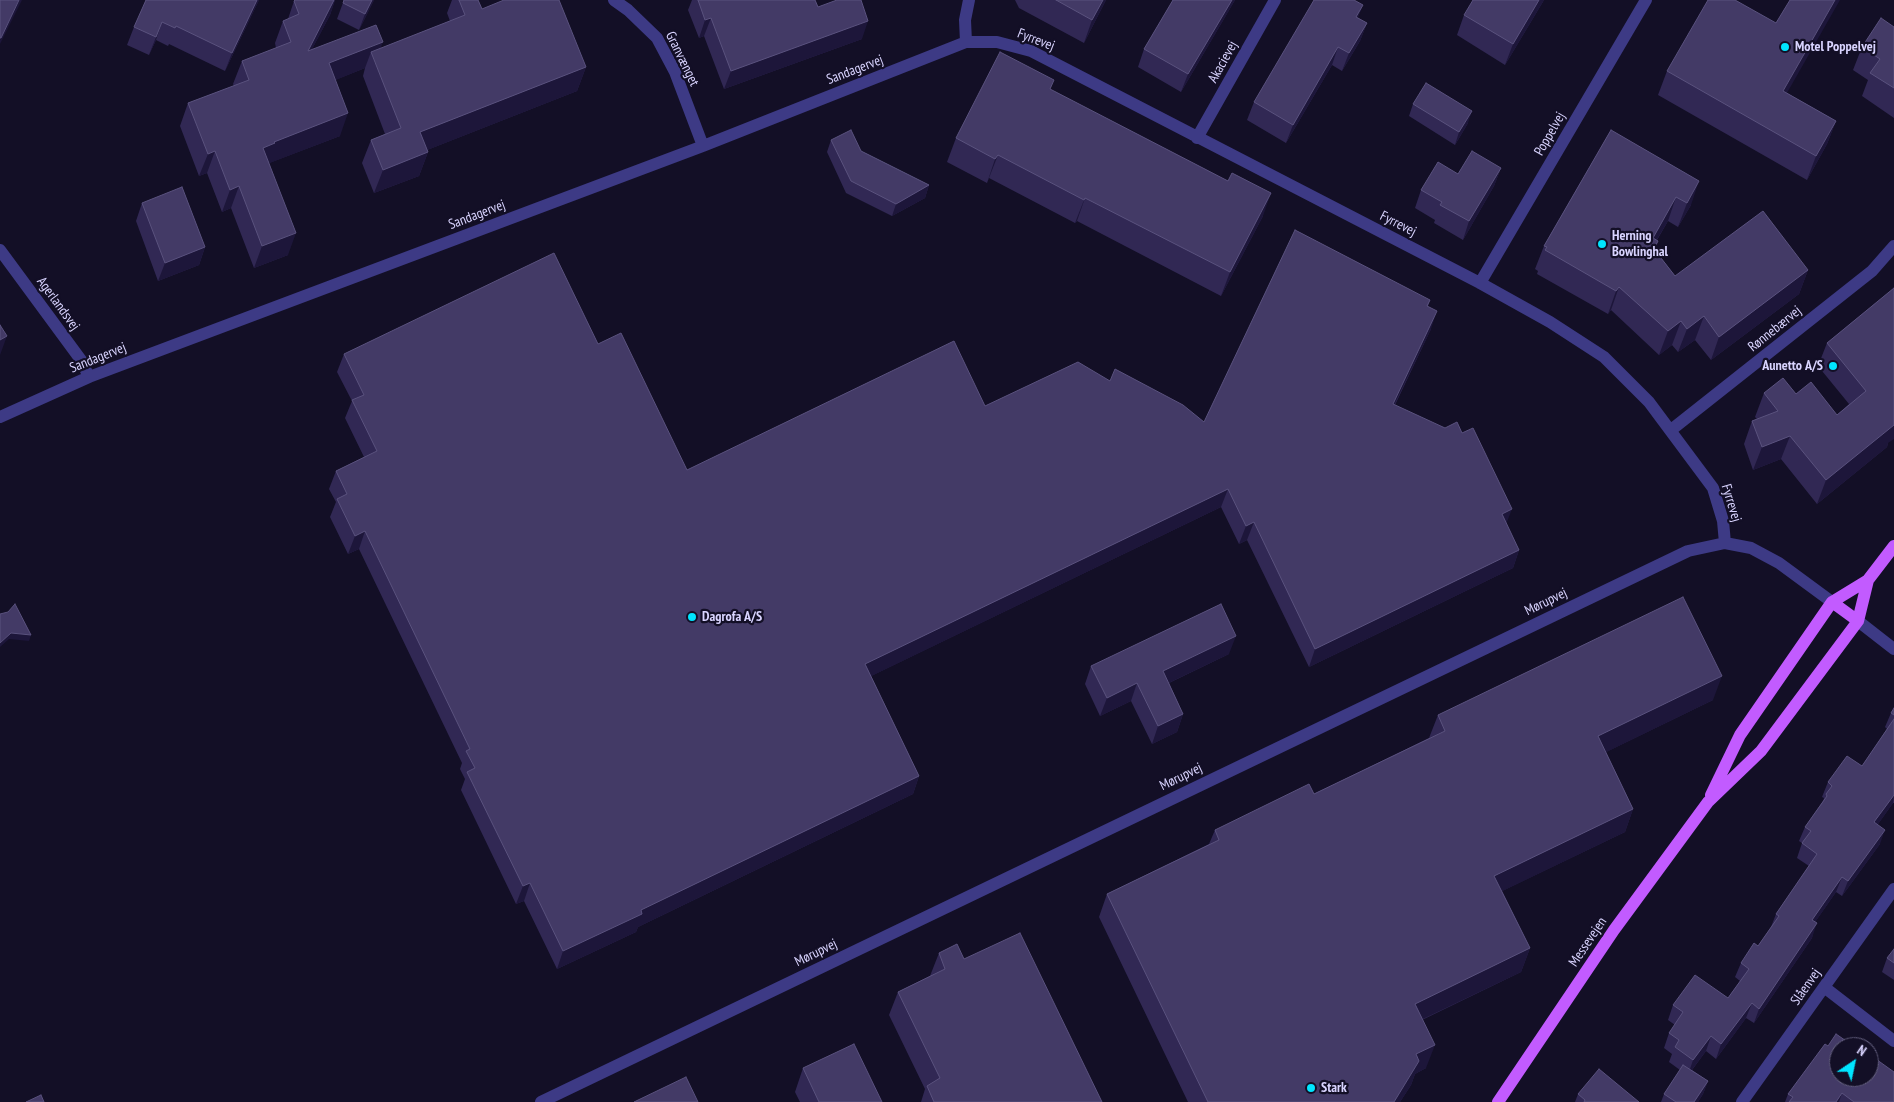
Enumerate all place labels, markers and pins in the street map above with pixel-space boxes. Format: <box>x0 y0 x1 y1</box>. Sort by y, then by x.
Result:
place label: Motel Poppelvej <box>1795 39 1876 55</box>
marker: Motel Poppelvej <box>1779 41 1791 53</box>
place label: Herning Bowlinghal <box>1612 228 1668 260</box>
marker: Herning Bowlinghal <box>1596 238 1608 250</box>
place label: Aunetto A/S <box>1762 358 1823 374</box>
marker: Aunetto A/S <box>1827 360 1839 372</box>
place label: Dagrofa A/S <box>702 609 762 625</box>
marker: Dagrofa A/S <box>686 611 698 623</box>
place label: Stark <box>1321 1080 1347 1096</box>
marker: Stark <box>1305 1082 1317 1094</box>

